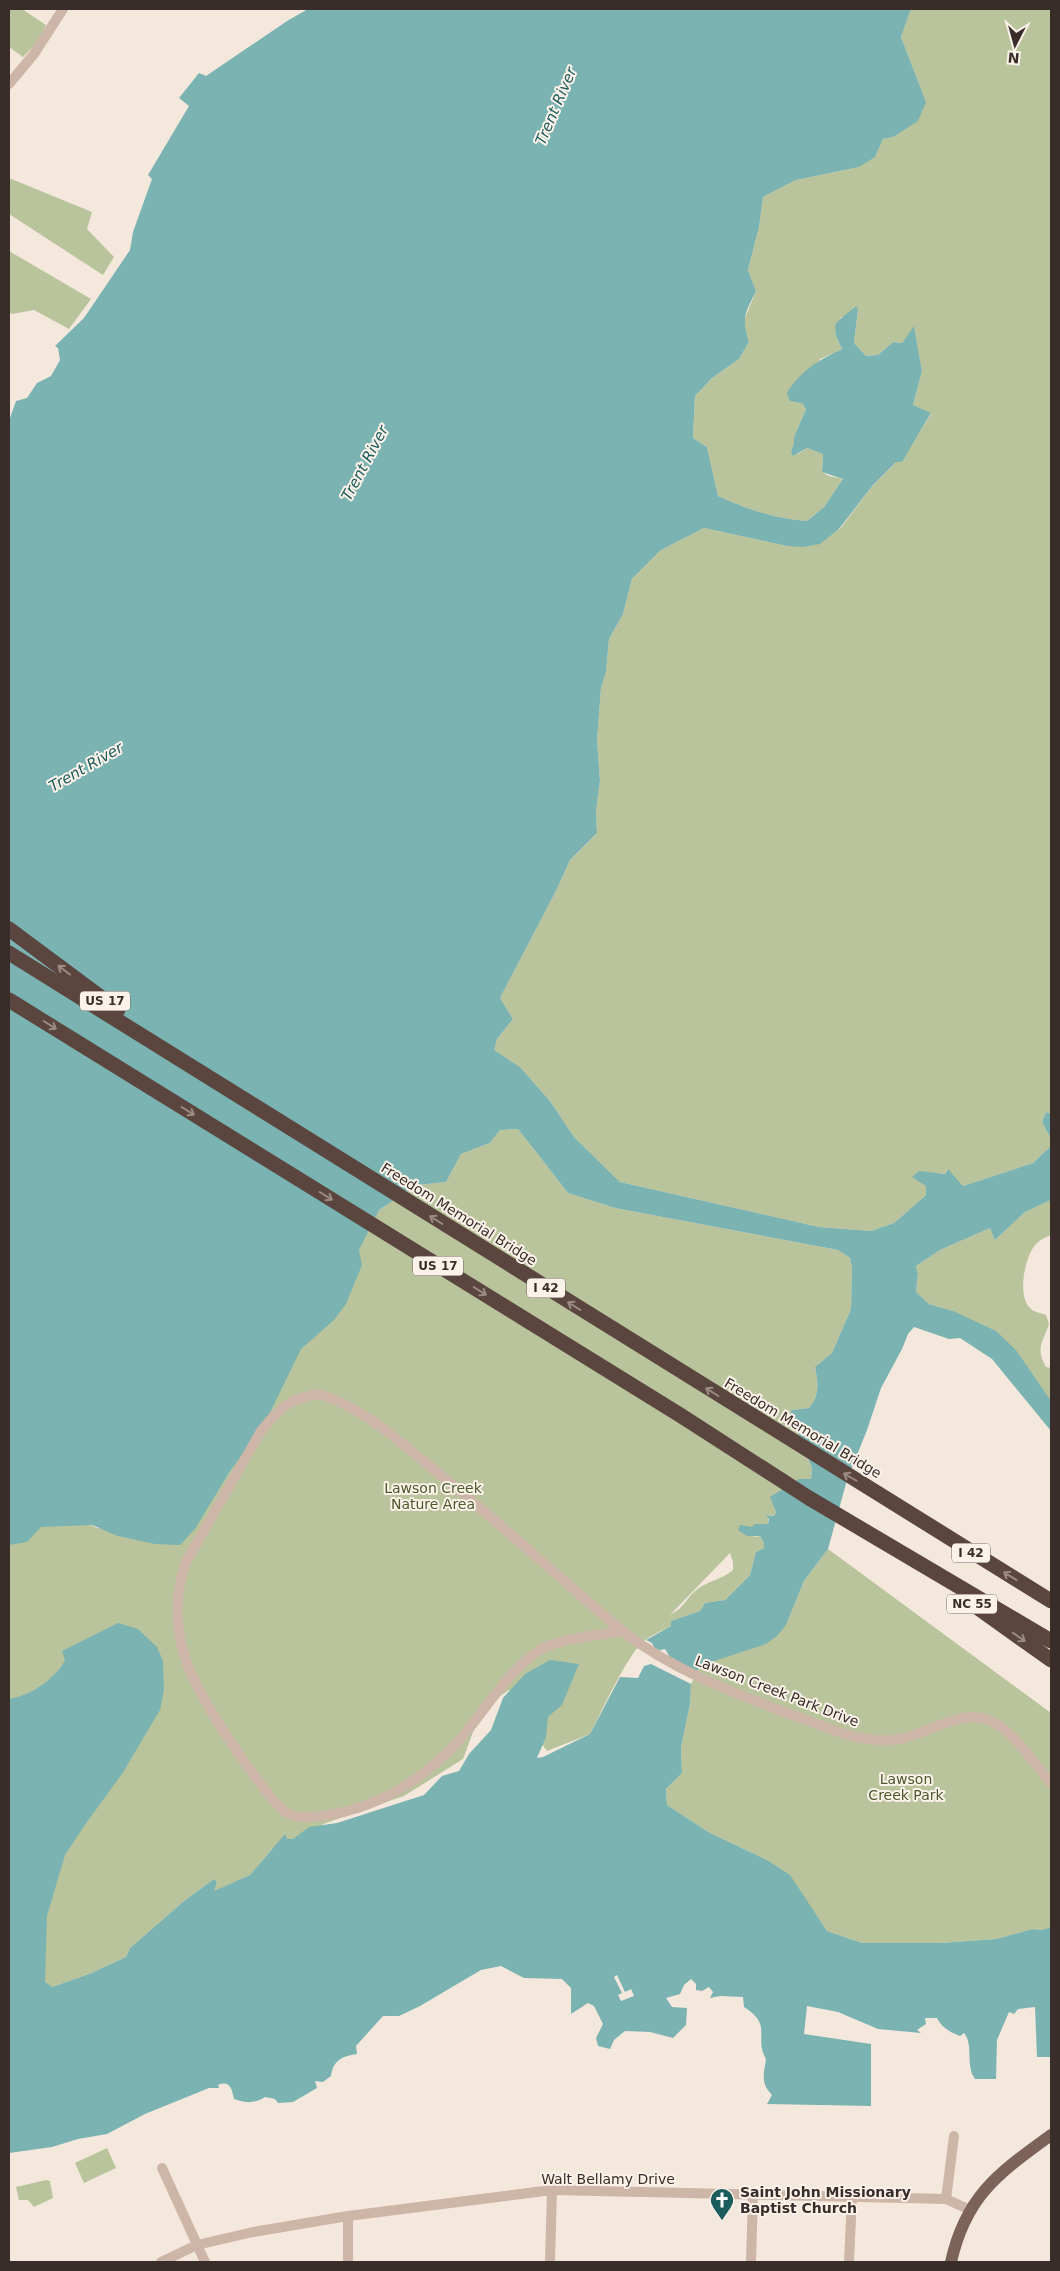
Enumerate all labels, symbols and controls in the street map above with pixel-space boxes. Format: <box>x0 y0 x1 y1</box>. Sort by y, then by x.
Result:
north arrow <box>990 20 1040 70</box>
text: N <box>1007 49 1020 66</box>
water label: Trent River <box>532 64 581 147</box>
water label: Trent River <box>338 422 393 504</box>
water label: Trent River <box>46 738 127 795</box>
one-way arrow <box>57 965 71 975</box>
road number: US 17 <box>80 991 130 1010</box>
one-way arrow <box>43 1021 57 1031</box>
one-way arrow <box>181 1107 195 1117</box>
street label: Freedom Memorial Bridge <box>378 1159 540 1269</box>
one-way arrow <box>319 1192 333 1202</box>
one-way arrow <box>430 1214 444 1224</box>
road number: US 17 <box>413 1256 463 1276</box>
road number: I 42 <box>527 1278 565 1298</box>
one-way arrow <box>472 1286 486 1296</box>
one-way arrow <box>568 1300 582 1310</box>
street label: Freedom Memorial Bridge <box>722 1375 884 1481</box>
one-way arrow <box>705 1386 719 1397</box>
one-way arrow <box>843 1472 858 1482</box>
park label: Lawson Creek Nature Area <box>384 1480 483 1512</box>
road number: I 42 <box>952 1544 990 1562</box>
one-way arrow <box>1003 1571 1017 1581</box>
road number: NC 55 <box>947 1595 997 1614</box>
one-way arrow <box>1012 1632 1026 1642</box>
street label: Lawson Creek Park Drive <box>693 1652 861 1730</box>
park label: Lawson Creek Park <box>868 1771 945 1803</box>
street label: Walt Bellamy Drive <box>541 2171 675 2187</box>
place label: Saint John Missionary Baptist Church <box>740 2184 911 2216</box>
church icon: Saint John Missionary Baptist Church <box>709 2187 735 2221</box>

